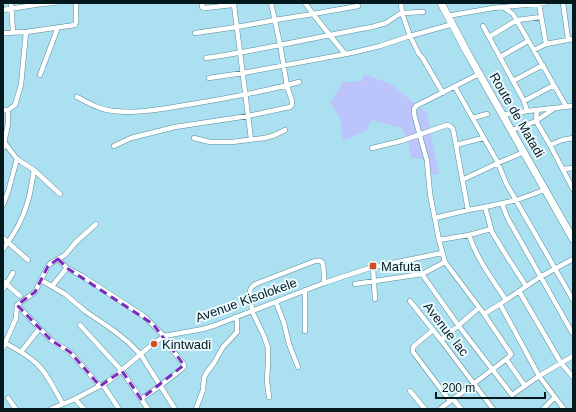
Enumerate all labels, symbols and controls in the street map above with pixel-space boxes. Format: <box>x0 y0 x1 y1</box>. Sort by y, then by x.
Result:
street label: Route de Matadi <box>487 70 547 160</box>
place label: Mafuta <box>381 259 422 274</box>
marker: Mafuta <box>368 261 378 271</box>
street label: Avenue Kisolokele <box>193 275 299 325</box>
street label: Avenue lac <box>420 299 472 359</box>
place label: Kintwadi <box>162 337 211 352</box>
marker: Kintwadi <box>149 339 159 349</box>
scale bar <box>436 374 545 400</box>
text: 200 m <box>442 381 475 395</box>

